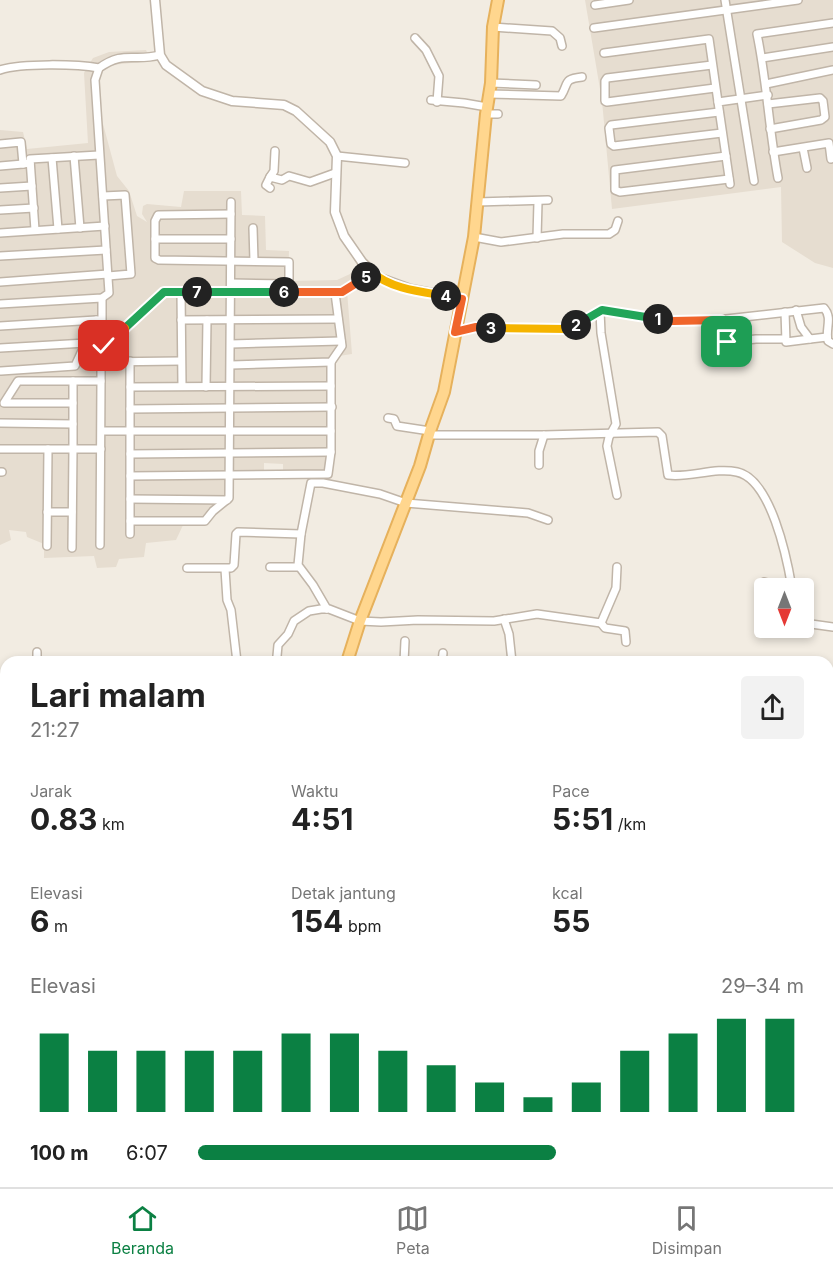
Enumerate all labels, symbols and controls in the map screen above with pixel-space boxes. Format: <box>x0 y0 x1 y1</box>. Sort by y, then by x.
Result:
pin: 5 <box>351 262 381 292</box>
text: 5 <box>361 267 371 287</box>
pin: 7 <box>182 277 212 307</box>
pin: 6 <box>269 277 299 307</box>
pin: 4 <box>431 281 461 311</box>
text: 7 <box>192 282 202 302</box>
text: 6 <box>279 282 289 302</box>
text: 4 <box>441 286 451 306</box>
pin: 1 <box>643 304 673 334</box>
text: 1 <box>655 309 661 329</box>
pin: 2 <box>561 310 591 340</box>
pin: 3 <box>476 313 506 343</box>
text: 2 <box>571 315 581 335</box>
pin <box>701 316 752 367</box>
text: 3 <box>486 318 496 338</box>
pin <box>78 320 129 371</box>
icon: arrive <box>710 325 743 358</box>
icon: check <box>87 329 120 362</box>
north arrow <box>754 578 814 638</box>
map controls <box>754 578 814 638</box>
text: Lari malam <box>30 675 206 715</box>
button: share <box>741 676 804 739</box>
text: 21:27 <box>30 718 80 742</box>
text: Jarak <box>30 781 72 801</box>
text: Waktu <box>291 781 338 801</box>
text: Pace <box>552 781 590 801</box>
text: 0.83 <box>30 801 97 837</box>
text: 4:51 <box>291 801 353 837</box>
text: 5:51 <box>552 801 613 837</box>
text: km <box>97 814 125 834</box>
text: /km <box>613 814 646 834</box>
text: Elevasi <box>30 883 83 903</box>
text: Detak jantung <box>291 883 396 903</box>
text: kcal <box>552 883 583 903</box>
text: 6 <box>30 903 49 939</box>
text: 154 <box>291 903 343 939</box>
text: 55 <box>552 903 590 939</box>
text: m <box>49 916 68 936</box>
text: bpm <box>343 916 382 936</box>
text: Elevasi <box>30 974 96 998</box>
text: 29–34 m <box>721 974 804 998</box>
text: 100 m <box>30 1141 89 1165</box>
text: 6:07 <box>126 1141 168 1165</box>
tab: Beranda <box>111 1202 174 1258</box>
tab: Peta <box>396 1202 430 1258</box>
tab: Disimpan <box>652 1202 722 1258</box>

